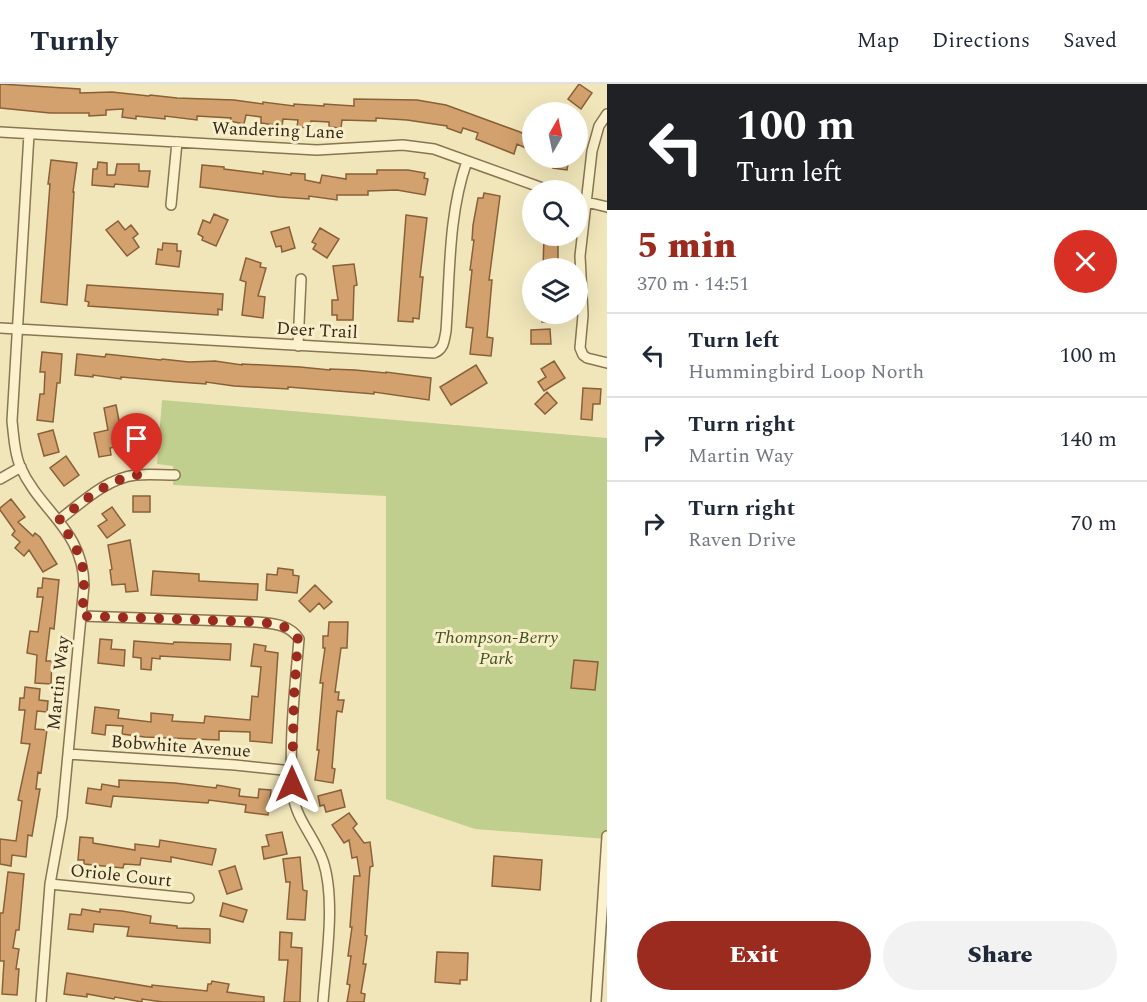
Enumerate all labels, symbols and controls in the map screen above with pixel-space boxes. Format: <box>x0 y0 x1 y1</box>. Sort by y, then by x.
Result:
text: Turnly <box>30 20 118 63</box>
text: Map <box>857 25 899 57</box>
text: Directions <box>932 25 1030 57</box>
text: Saved <box>1063 25 1117 57</box>
text: 100 m <box>736 95 855 158</box>
north arrow <box>522 102 588 168</box>
map controls <box>522 102 588 324</box>
icon: left <box>637 108 715 186</box>
street label: Wandering Lane <box>211 115 345 146</box>
text: Turn left <box>736 152 842 194</box>
button: search <box>522 180 588 246</box>
text: 5 min <box>637 219 737 274</box>
button: close <box>1054 230 1117 293</box>
button: layers <box>522 258 588 324</box>
text: 370 m · 14:51 <box>637 269 749 299</box>
street label: Deer Trail <box>275 315 358 346</box>
text: Turn left <box>688 324 780 357</box>
icon: left <box>637 339 670 372</box>
text: 100 m <box>1060 339 1117 372</box>
text: Hummingbird Loop North <box>688 357 924 387</box>
text: Turn right <box>688 408 795 441</box>
pin <box>111 413 162 475</box>
icon: arrive <box>120 422 153 455</box>
icon: right <box>637 423 670 456</box>
text: 140 m <box>1060 423 1117 456</box>
text: Martin Way <box>688 441 793 471</box>
text: Turn right <box>688 492 795 525</box>
icon: right <box>637 507 670 540</box>
text: 70 m <box>1071 507 1117 540</box>
text: Raven Drive <box>688 525 796 555</box>
park label: Thompson-Berry Park <box>434 624 558 672</box>
street label: Martin Way <box>40 633 77 732</box>
street label: Bobwhite Avenue <box>110 728 252 765</box>
position arrow <box>260 752 324 816</box>
street label: Oriole Court <box>69 857 173 894</box>
button: Exit <box>637 921 871 990</box>
button: Share <box>883 921 1117 990</box>

